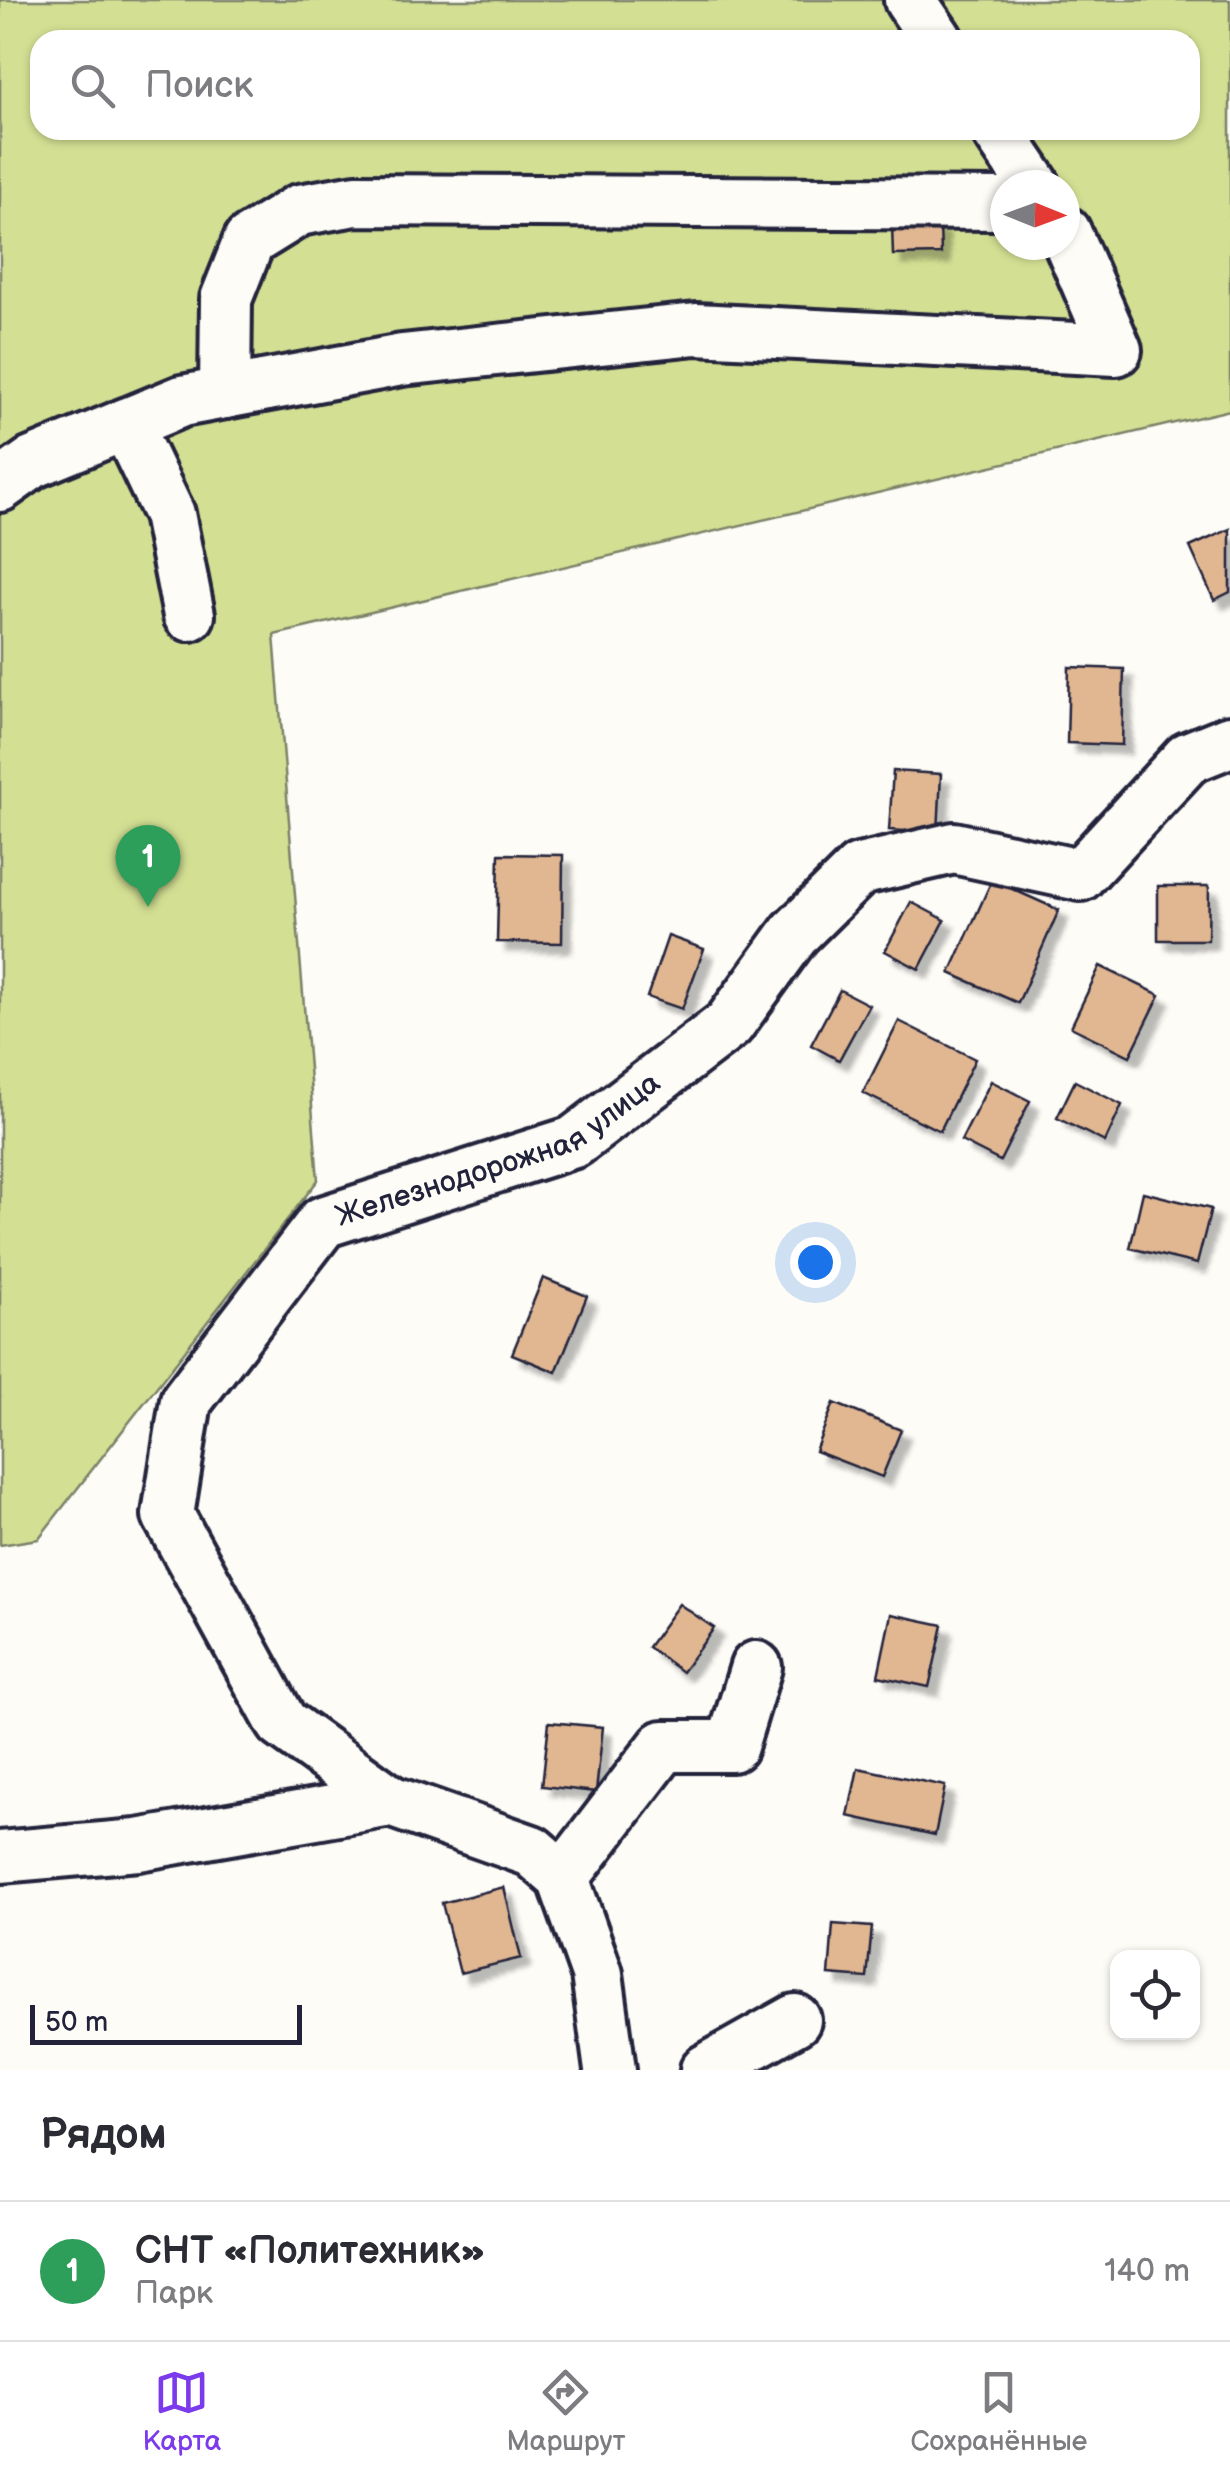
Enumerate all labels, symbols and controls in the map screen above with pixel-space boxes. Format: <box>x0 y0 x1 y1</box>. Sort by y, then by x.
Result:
search box <box>30 30 1200 140</box>
icon: search <box>65 58 120 113</box>
text: Поиск <box>145 63 253 108</box>
north arrow <box>990 170 1080 260</box>
pin: 1 <box>116 824 180 907</box>
street label: Железнодорожная улица <box>331 1065 668 1235</box>
your location <box>790 1237 841 1288</box>
map controls <box>1110 1950 1200 2040</box>
button: locate <box>1110 1950 1200 2040</box>
scale bar <box>30 2000 302 2044</box>
text: 50 m <box>45 2006 108 2039</box>
text: Рядом <box>40 2110 167 2161</box>
text: СНТ «Политехник» <box>135 2229 485 2274</box>
text: 1 <box>66 2252 79 2291</box>
text: 140 m <box>1104 2252 1190 2291</box>
text: Парк <box>135 2274 213 2313</box>
tab: Карта <box>143 2365 221 2458</box>
tab: Маршрут <box>506 2365 625 2458</box>
tab: Сохранённые <box>911 2365 1087 2458</box>

